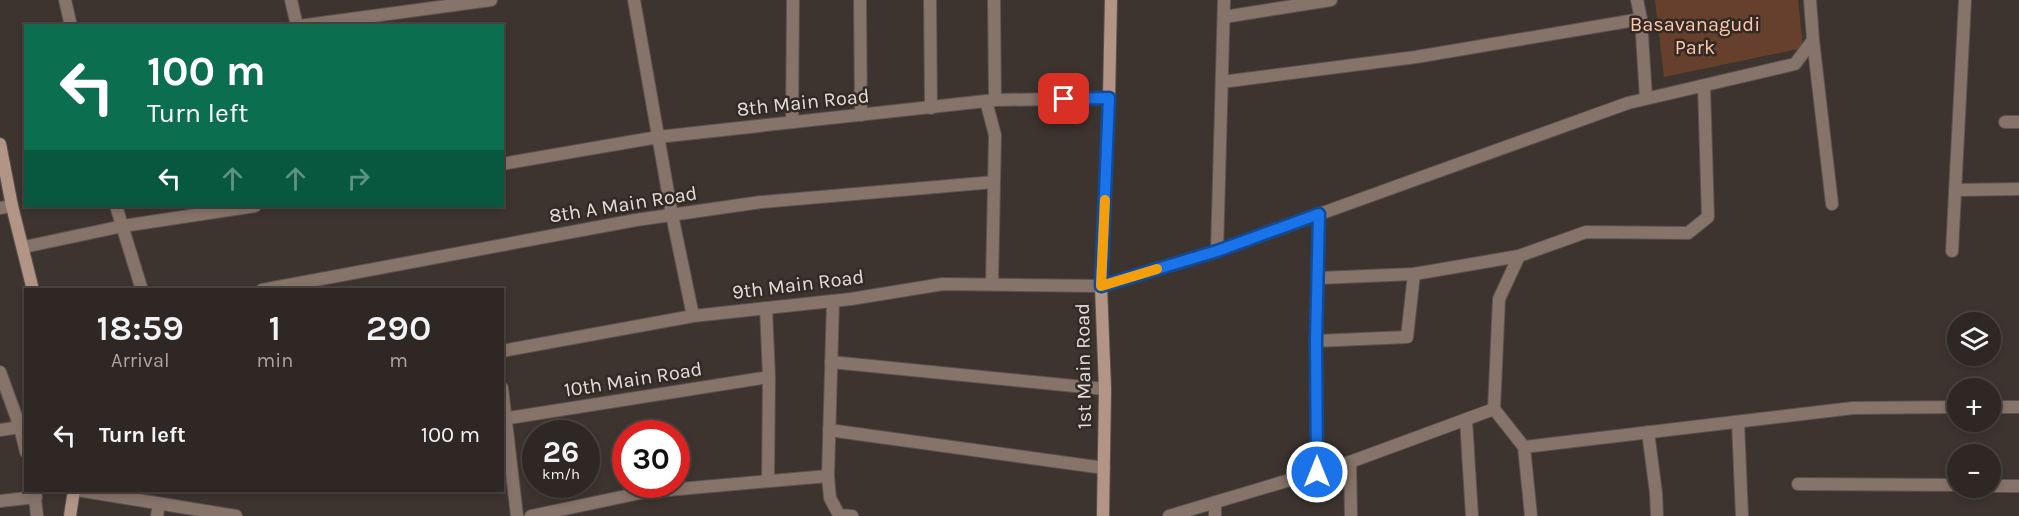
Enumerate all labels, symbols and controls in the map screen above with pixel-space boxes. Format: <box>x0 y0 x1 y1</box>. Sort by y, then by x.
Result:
park label: Basavanagudi Park <box>1630 13 1760 59</box>
text: 100 m <box>147 46 266 96</box>
icon: left <box>48 48 126 126</box>
pin <box>1038 73 1089 124</box>
icon: arrive <box>1047 82 1080 115</box>
street label: 8th Main Road <box>736 84 871 121</box>
text: Turn left <box>147 97 248 129</box>
icon: left <box>153 162 186 195</box>
icon: ahead <box>216 162 249 195</box>
icon: ahead <box>279 162 312 195</box>
icon: right <box>342 162 375 195</box>
street label: 8th A Main Road <box>547 181 699 228</box>
street label: 9th Main Road <box>731 265 865 304</box>
street label: 1st Main Road <box>1071 303 1096 429</box>
text: 18:59 <box>97 307 184 349</box>
text: 1 <box>269 307 281 349</box>
text: 290 <box>366 307 431 349</box>
map controls <box>1947 312 2001 498</box>
button: layers <box>1947 312 2001 366</box>
text: Arrival <box>111 349 170 372</box>
text: min <box>256 349 293 372</box>
text: m <box>389 349 408 372</box>
street label: 10th Main Road <box>562 357 704 402</box>
button: + <box>1947 378 2001 432</box>
icon: left <box>48 419 81 452</box>
speed limit sign: 30 <box>612 420 690 498</box>
text: Turn left <box>99 422 186 448</box>
text: 100 m <box>421 422 480 448</box>
text: 26 <box>543 434 579 470</box>
position arrow <box>1285 440 1349 504</box>
button: − <box>1947 444 2001 498</box>
text: km/h <box>542 465 580 483</box>

